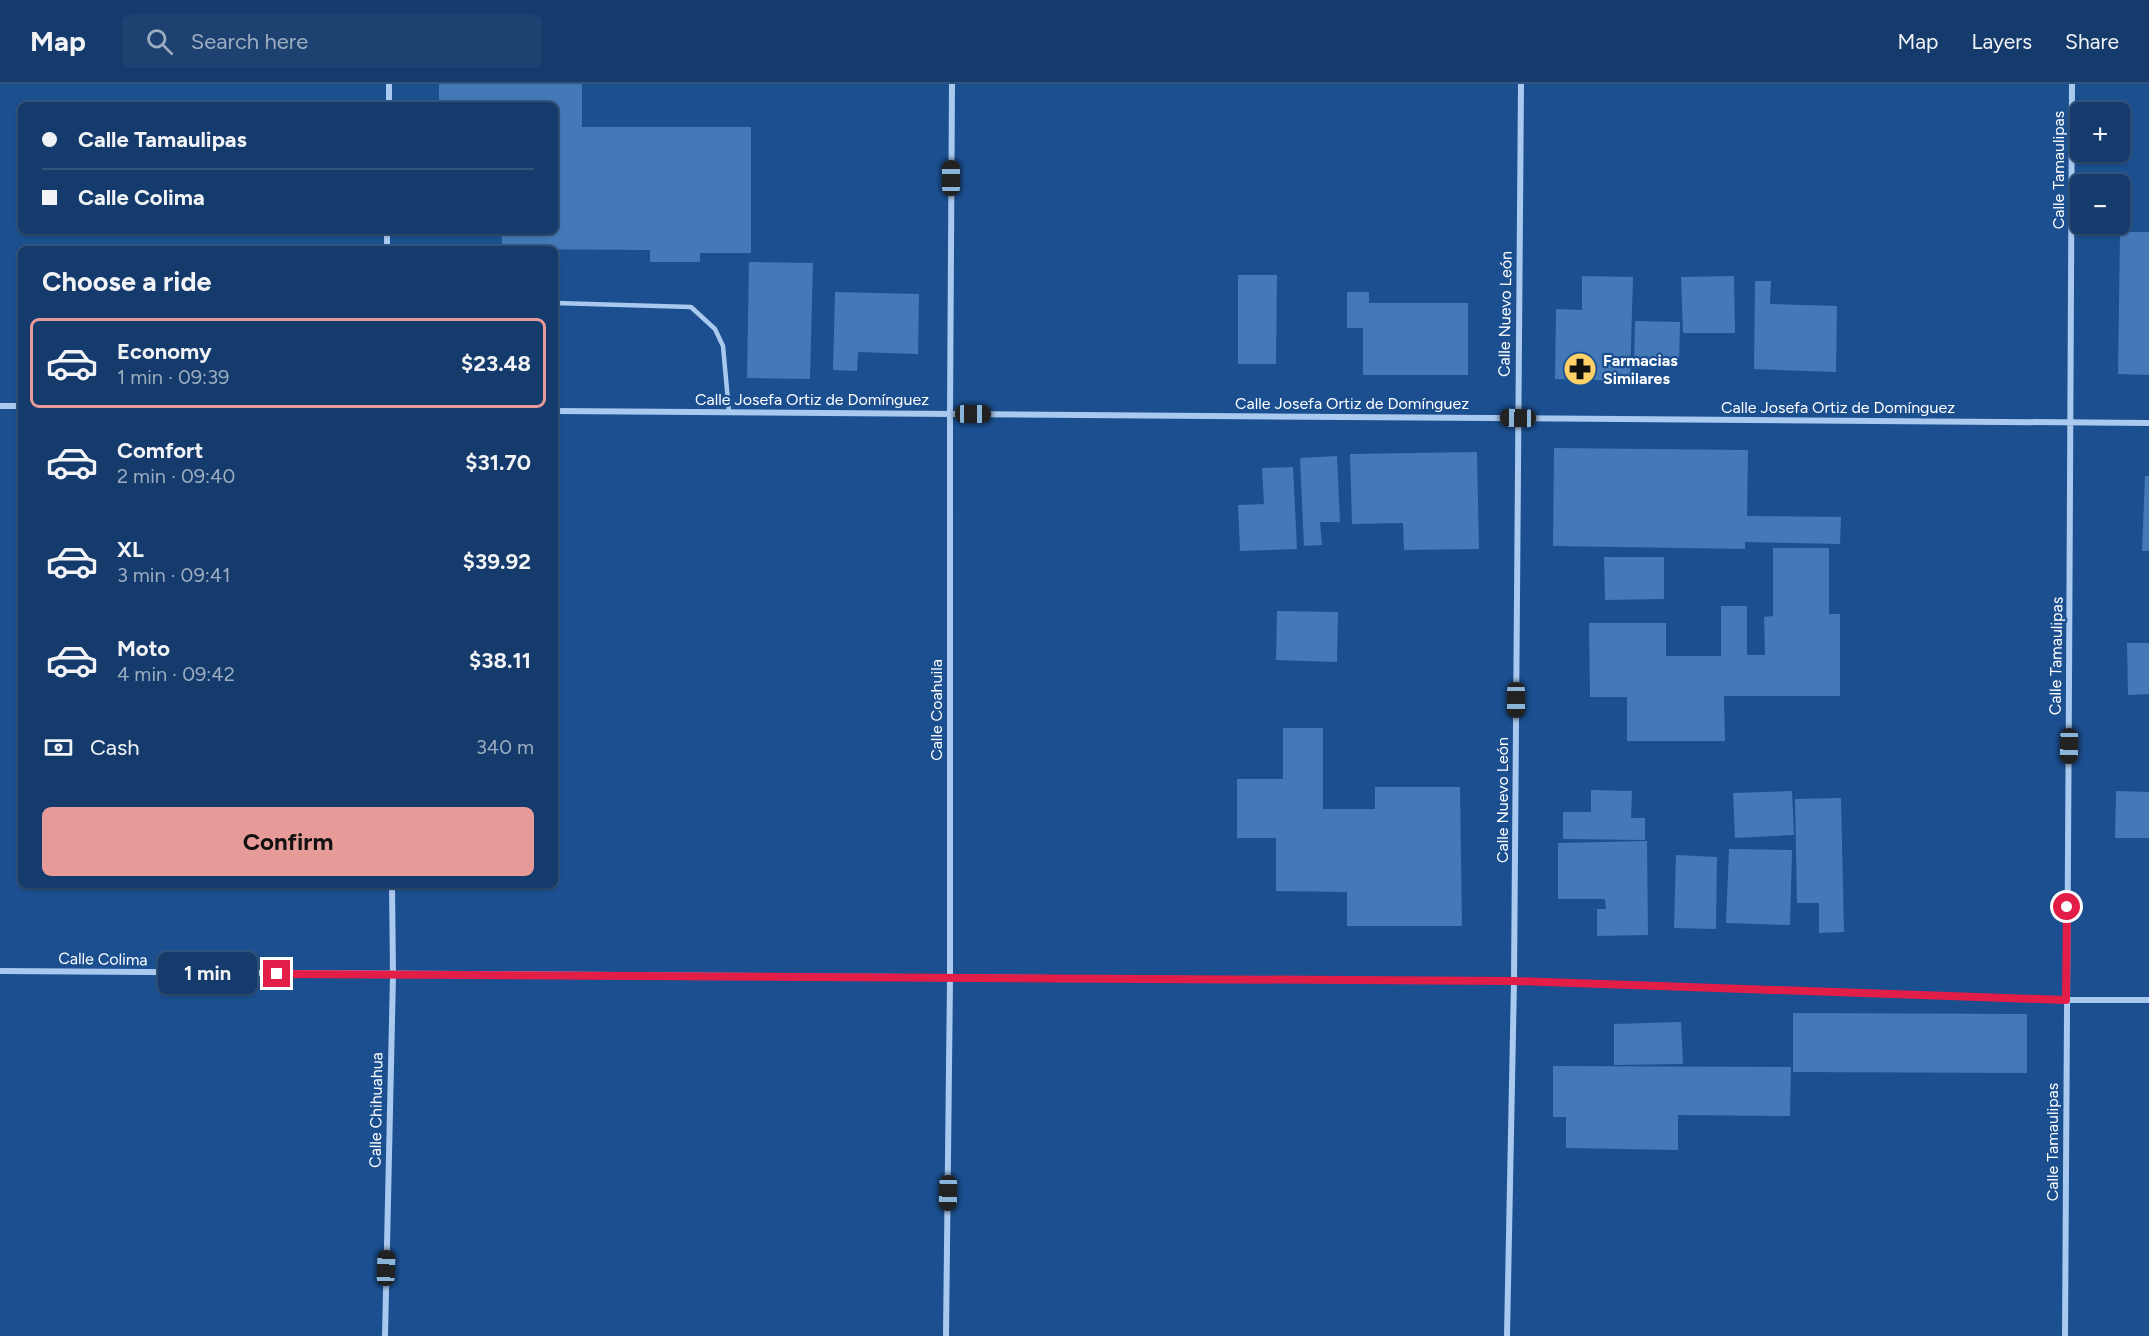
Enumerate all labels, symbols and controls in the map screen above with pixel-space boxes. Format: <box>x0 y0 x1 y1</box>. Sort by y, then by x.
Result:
search box <box>122 14 542 68</box>
text: Map <box>30 24 86 58</box>
icon: search <box>143 25 176 58</box>
text: Search here <box>191 28 308 55</box>
text: Map <box>1898 29 1938 54</box>
text: Layers <box>1971 29 2032 54</box>
text: Share <box>2065 29 2119 54</box>
map controls <box>2070 102 2130 234</box>
button: + <box>2070 102 2130 162</box>
street label: Calle Tamaulipas <box>2049 111 2068 229</box>
text: Calle Tamaulipas <box>78 126 247 153</box>
car <box>942 160 960 196</box>
button: − <box>2070 174 2130 234</box>
text: Calle Colima <box>78 184 205 211</box>
street label: Calle Nuevo León <box>1494 251 1516 377</box>
text: Choose a ride <box>42 265 211 298</box>
icon: car <box>45 336 99 390</box>
text: Economy <box>117 338 212 365</box>
text: $23.48 <box>461 350 531 377</box>
pharmacy icon: Farmacias Similares <box>1562 351 1598 387</box>
place label: Farmacias Similares <box>1603 351 1678 388</box>
text: 1 min · 09:39 <box>117 365 229 389</box>
street label: Calle Josefa Ortiz de Domínguez <box>695 390 929 409</box>
street label: Calle Josefa Ortiz de Domínguez <box>1235 394 1469 413</box>
street label: Calle Josefa Ortiz de Domínguez <box>1721 398 1955 417</box>
car <box>955 405 991 423</box>
car <box>1500 409 1536 427</box>
icon: car <box>45 435 99 489</box>
text: Comfort <box>117 437 203 464</box>
text: $31.70 <box>465 449 531 476</box>
text: 2 min · 09:40 <box>117 464 235 488</box>
icon: car <box>45 534 99 588</box>
text: XL <box>117 536 144 563</box>
text: $39.92 <box>463 548 531 575</box>
text: 3 min · 09:41 <box>117 563 230 587</box>
street label: Calle Tamaulipas <box>2045 597 2067 715</box>
icon: car <box>45 633 99 687</box>
text: Moto <box>117 635 170 662</box>
text: $38.11 <box>469 647 531 674</box>
street label: Calle Coahuila <box>927 659 946 761</box>
text: 4 min · 09:42 <box>117 662 235 686</box>
car <box>1507 682 1525 718</box>
car <box>2060 728 2078 764</box>
icon: cash <box>42 731 75 764</box>
text: Cash <box>90 734 140 761</box>
text: 340 m <box>476 735 534 759</box>
street label: Calle Nuevo León <box>1493 737 1512 863</box>
button: Confirm <box>42 807 534 876</box>
route start <box>2053 893 2080 920</box>
street label: Calle Colima <box>58 949 148 969</box>
callout: 1 min <box>157 953 256 995</box>
route end <box>263 960 290 987</box>
text: 1 min <box>184 961 231 985</box>
street label: Calle Chihuahua <box>365 1052 387 1168</box>
street label: Calle Tamaulipas <box>2043 1083 2062 1201</box>
car <box>939 1175 957 1211</box>
car <box>376 1250 396 1286</box>

